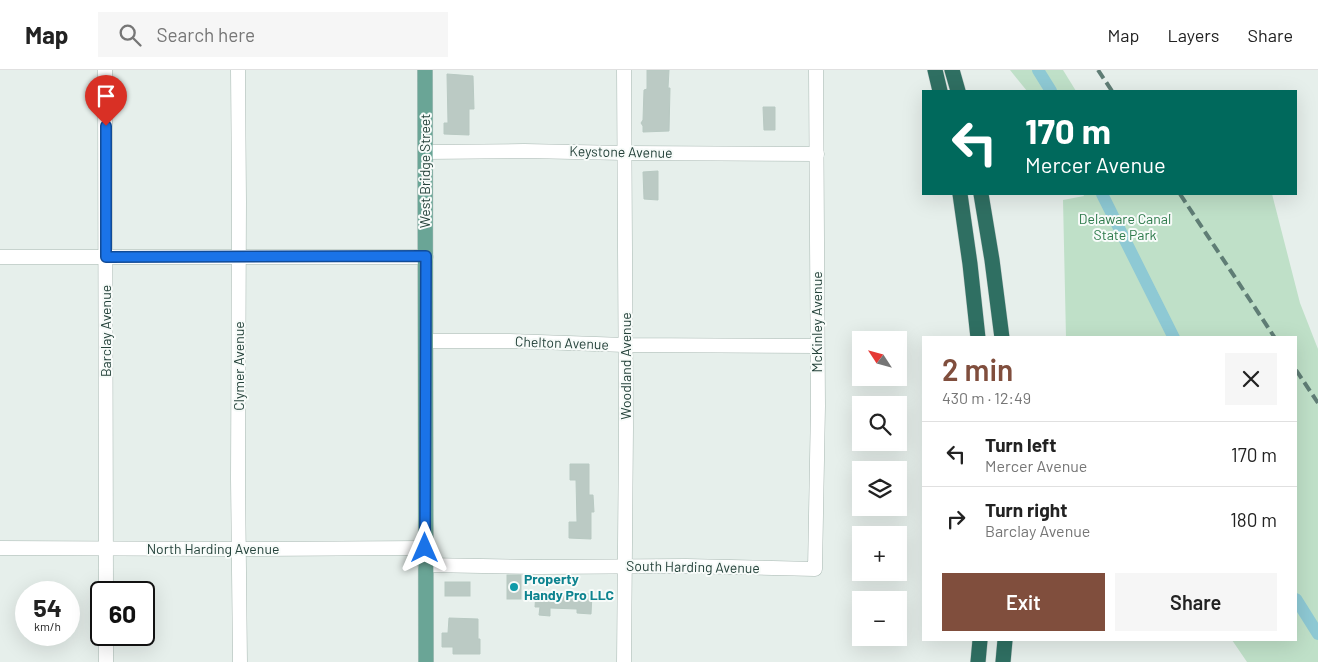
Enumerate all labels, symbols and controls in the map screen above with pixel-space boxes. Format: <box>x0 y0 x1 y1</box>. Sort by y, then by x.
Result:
search box <box>98 12 448 57</box>
text: Map <box>25 20 68 49</box>
icon: search <box>116 21 144 49</box>
text: Search here <box>156 23 255 46</box>
text: Map <box>1107 24 1139 46</box>
text: Layers <box>1167 24 1220 46</box>
text: Share <box>1248 24 1293 46</box>
pin <box>85 75 127 126</box>
icon: arrive <box>92 82 120 110</box>
text: 170 m <box>1025 109 1111 151</box>
icon: left <box>942 110 1007 175</box>
street label: West Bridge Street <box>416 114 433 228</box>
street label: Keystone Avenue <box>569 142 673 161</box>
text: Mercer Avenue <box>1025 151 1166 177</box>
park label: Delaware Canal State Park <box>1079 210 1171 243</box>
street label: McKinley Avenue <box>808 271 825 373</box>
street label: Barclay Avenue <box>97 285 114 377</box>
street label: Woodland Avenue <box>617 312 634 420</box>
street label: Clymer Avenue <box>230 321 247 411</box>
north arrow <box>852 331 908 386</box>
map controls <box>852 331 907 646</box>
street label: Chelton Avenue <box>515 332 609 353</box>
text: 2 min <box>942 351 1013 387</box>
button: close <box>1225 353 1277 405</box>
text: 430 m · 12:49 <box>942 388 1031 407</box>
button: search <box>852 396 907 451</box>
text: Turn left <box>985 433 1056 456</box>
icon: left <box>942 440 970 468</box>
text: 170 m <box>1231 443 1277 466</box>
text: Mercer Avenue <box>985 456 1087 475</box>
button: layers <box>852 461 907 516</box>
text: Turn right <box>985 498 1067 521</box>
icon: right <box>942 505 970 533</box>
text: 180 m <box>1230 508 1277 531</box>
position arrow <box>398 521 450 573</box>
text: Barclay Avenue <box>985 521 1090 540</box>
button: + <box>852 526 907 581</box>
street label: North Harding Avenue <box>147 540 279 557</box>
street label: South Harding Avenue <box>626 557 760 576</box>
place label: Property Handy Pro LLC <box>524 570 614 603</box>
button: Exit <box>942 573 1105 631</box>
button: Share <box>1115 573 1277 631</box>
speed limit sign: 60 <box>90 581 155 646</box>
marker: Property Handy Pro LLC <box>508 581 520 593</box>
button: − <box>852 591 907 646</box>
text: 54 <box>33 592 62 622</box>
text: km/h <box>34 619 61 633</box>

